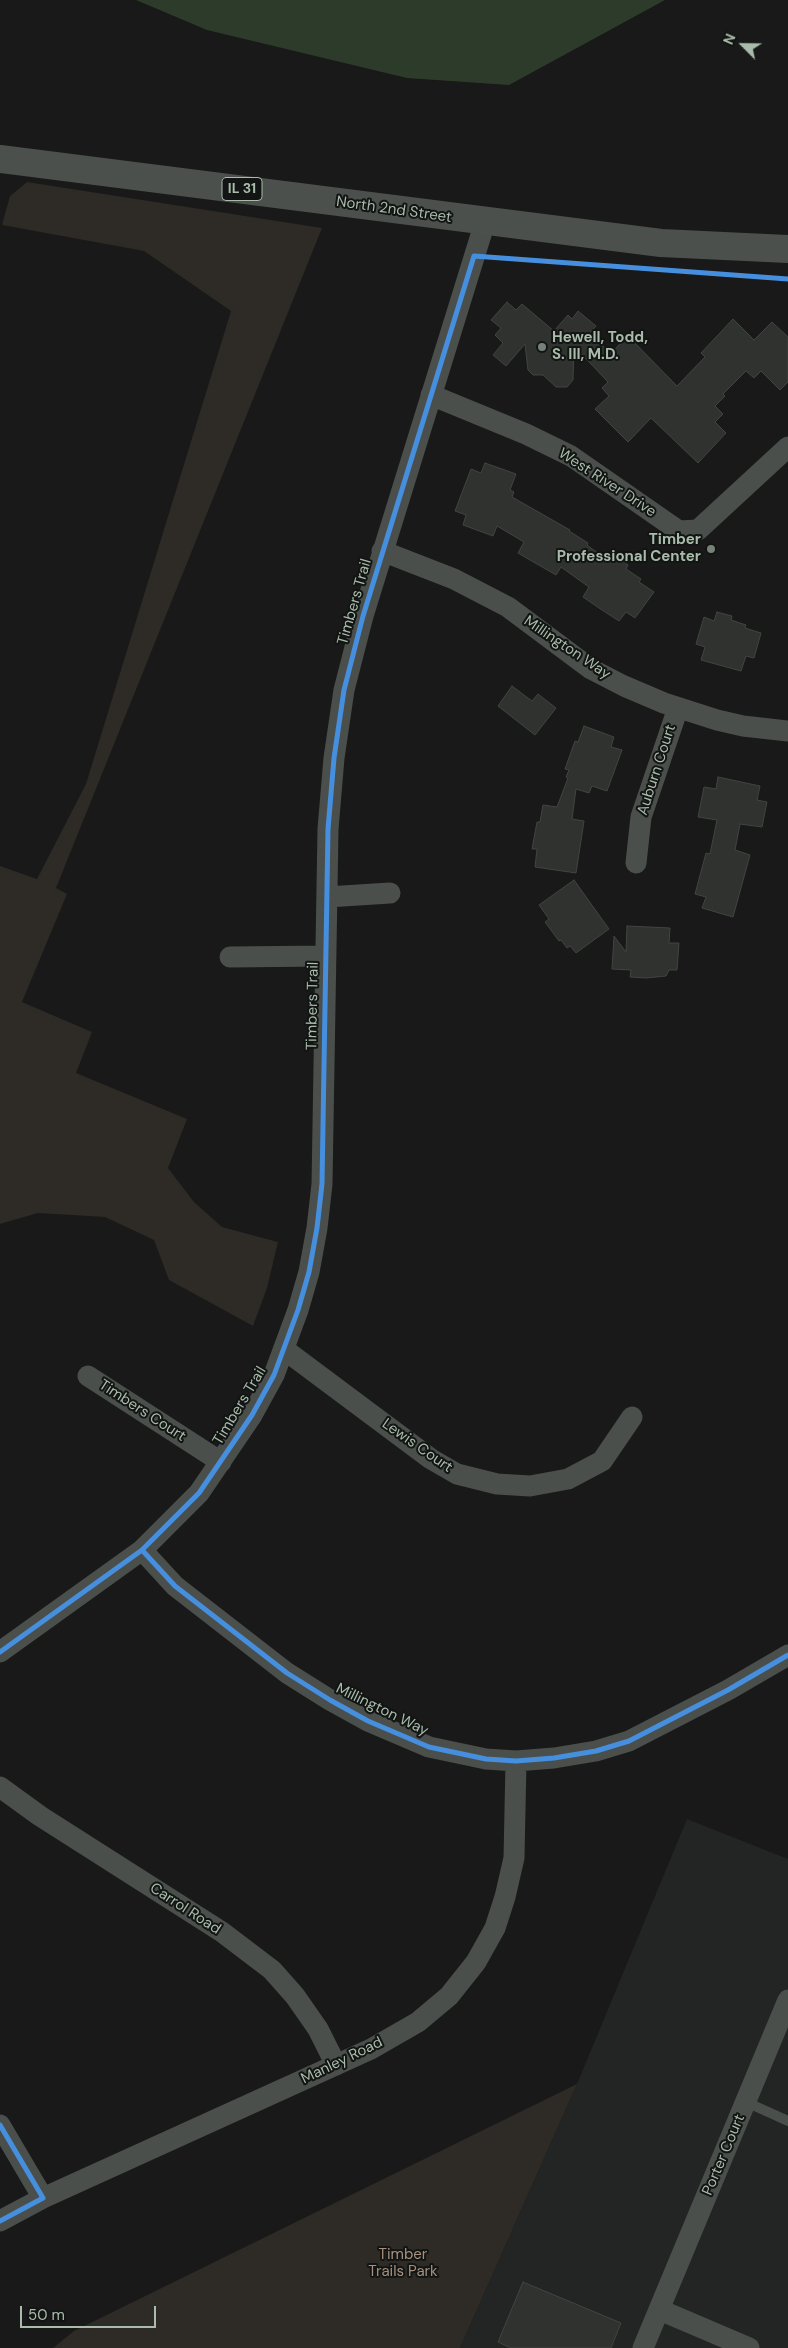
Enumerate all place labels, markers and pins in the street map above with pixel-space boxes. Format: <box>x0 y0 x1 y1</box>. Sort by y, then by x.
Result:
place label: Hewell, Todd, S. III, M.D. <box>552 329 648 364</box>
marker: Hewell, Todd, S. III, M.D. <box>536 341 548 353</box>
place label: Timber Professional Center <box>557 531 701 566</box>
marker: Timber Professional Center <box>705 543 717 555</box>

